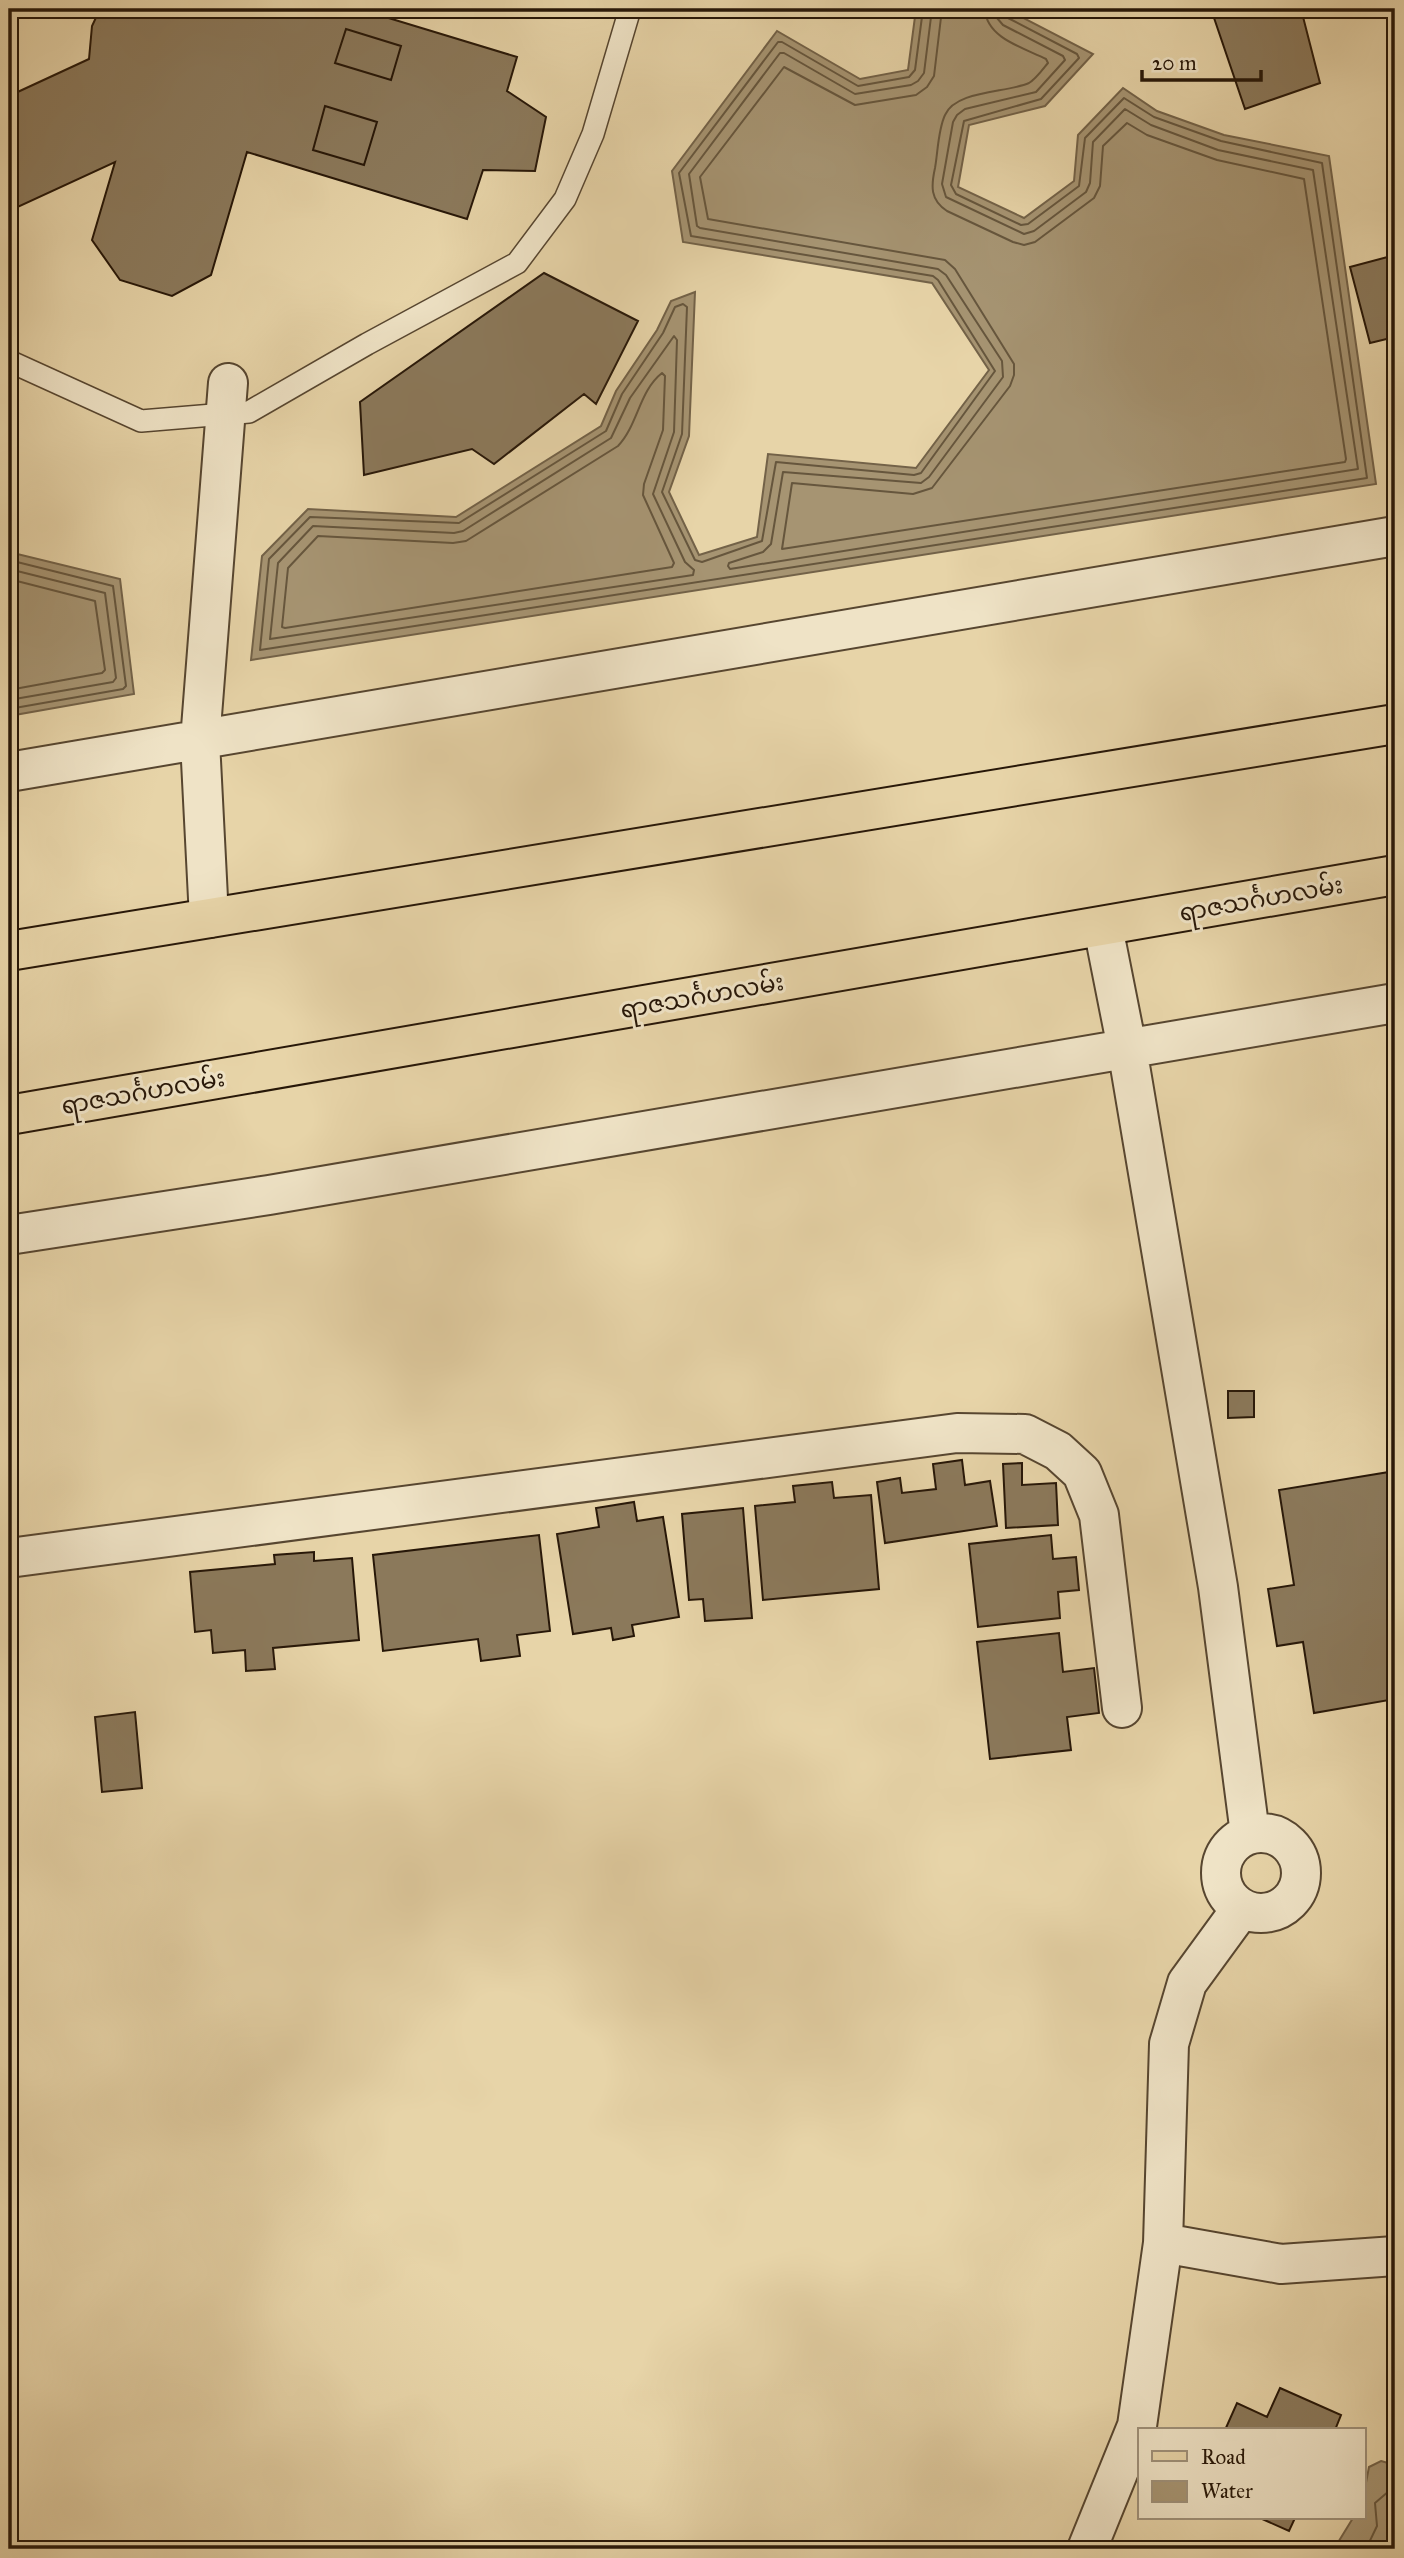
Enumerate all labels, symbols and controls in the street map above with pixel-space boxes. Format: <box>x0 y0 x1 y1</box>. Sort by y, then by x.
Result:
scale bar <box>1142 38 1260 82</box>
text: 20 m <box>1152 50 1197 76</box>
street label: ရာဇသင်္ဂဟလမ်း <box>1177 869 1346 932</box>
street label: ရာဇသင်္ဂဟလမ်း <box>618 966 787 1029</box>
street label: ရာဇသင်္ဂဟလမ်း <box>59 1062 228 1125</box>
legend <box>1138 2428 1366 2520</box>
text: Road <box>1201 2444 1246 2470</box>
text: Water <box>1201 2478 1253 2504</box>

